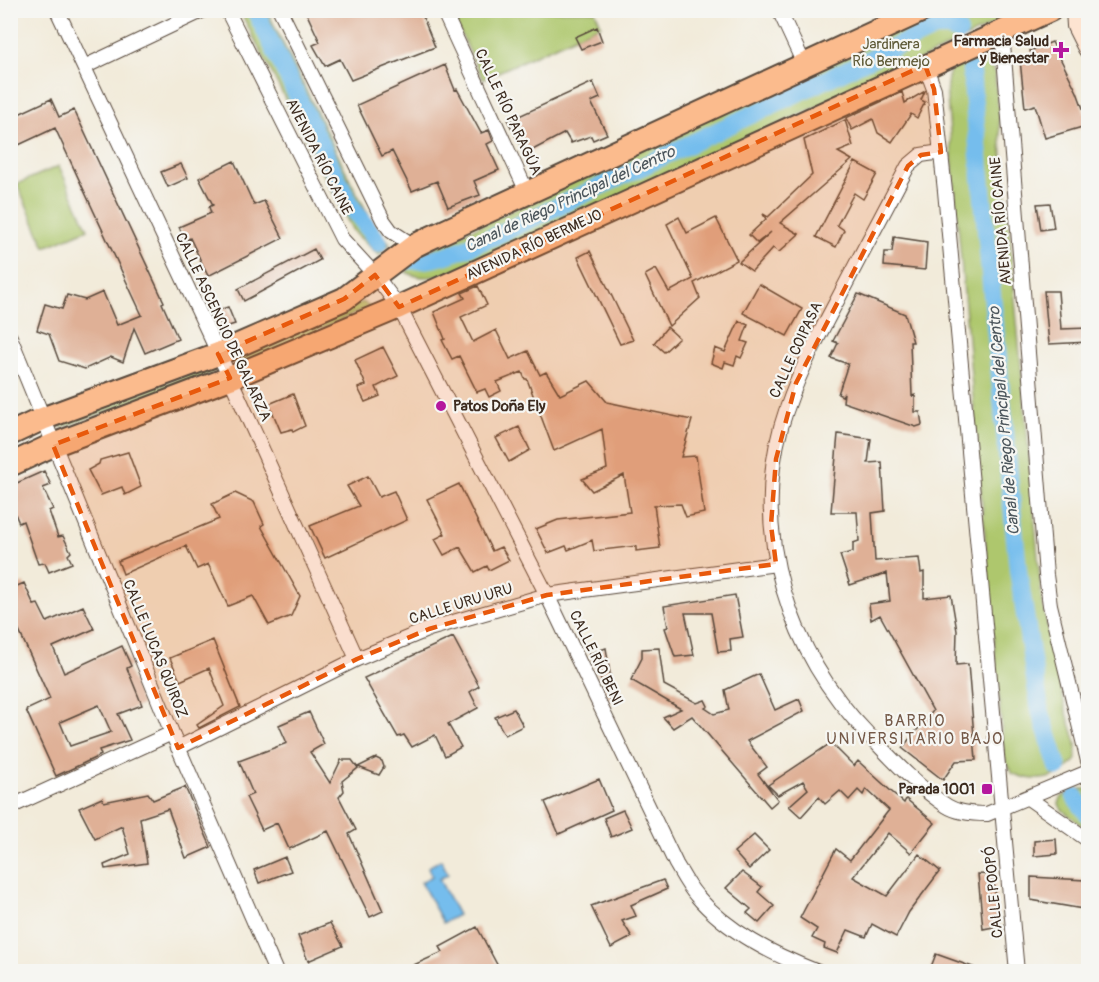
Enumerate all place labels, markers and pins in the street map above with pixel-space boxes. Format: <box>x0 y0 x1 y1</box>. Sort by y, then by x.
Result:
place label: Farmacia Salud y Bienestar <box>954 32 1050 68</box>
marker: Farmacia Salud y Bienestar <box>1054 43 1068 57</box>
place label: Patos Doña Ely <box>453 397 546 416</box>
marker: Patos Doña Ely <box>434 399 448 413</box>
place label: Parada 1001 <box>898 780 975 799</box>
marker: Parada 1001 <box>980 782 994 796</box>

